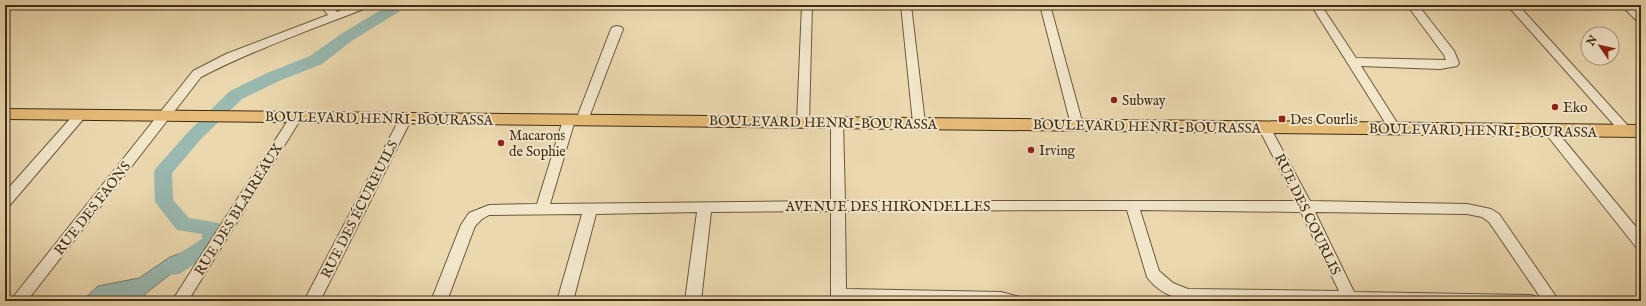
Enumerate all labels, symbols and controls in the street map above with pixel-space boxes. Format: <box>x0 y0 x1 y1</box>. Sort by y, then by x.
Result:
north arrow <box>1580 26 1620 66</box>
text: N <box>1584 33 1601 50</box>
place label: Subway <box>1122 92 1166 110</box>
marker: Subway <box>1109 95 1119 105</box>
place label: Eko <box>1563 99 1588 117</box>
marker: Eko <box>1550 102 1560 112</box>
street label: BOULEVARD HENRI-BOURASSA <box>265 108 494 130</box>
place label: Des Courlis <box>1290 111 1358 129</box>
street label: BOULEVARD HENRI-BOURASSA <box>709 112 938 134</box>
marker: Des Courlis <box>1277 114 1287 124</box>
street label: BOULEVARD HENRI-BOURASSA <box>1033 116 1262 138</box>
street label: BOULEVARD HENRI-BOURASSA <box>1369 120 1598 142</box>
place label: Macarons de Sophie <box>509 127 566 161</box>
street label: RUE DES ÉCUREUILS <box>316 137 403 281</box>
marker: Macarons de Sophie <box>496 138 506 148</box>
street label: RUE DES BLAIREAUX <box>191 139 287 279</box>
place label: Irving <box>1039 142 1076 160</box>
marker: Irving <box>1026 145 1036 155</box>
street label: RUE DES COURLIS <box>1270 151 1344 278</box>
street label: RUE DES FAONS <box>51 158 135 259</box>
street label: AVENUE DES HIRONDELLES <box>785 198 990 216</box>

